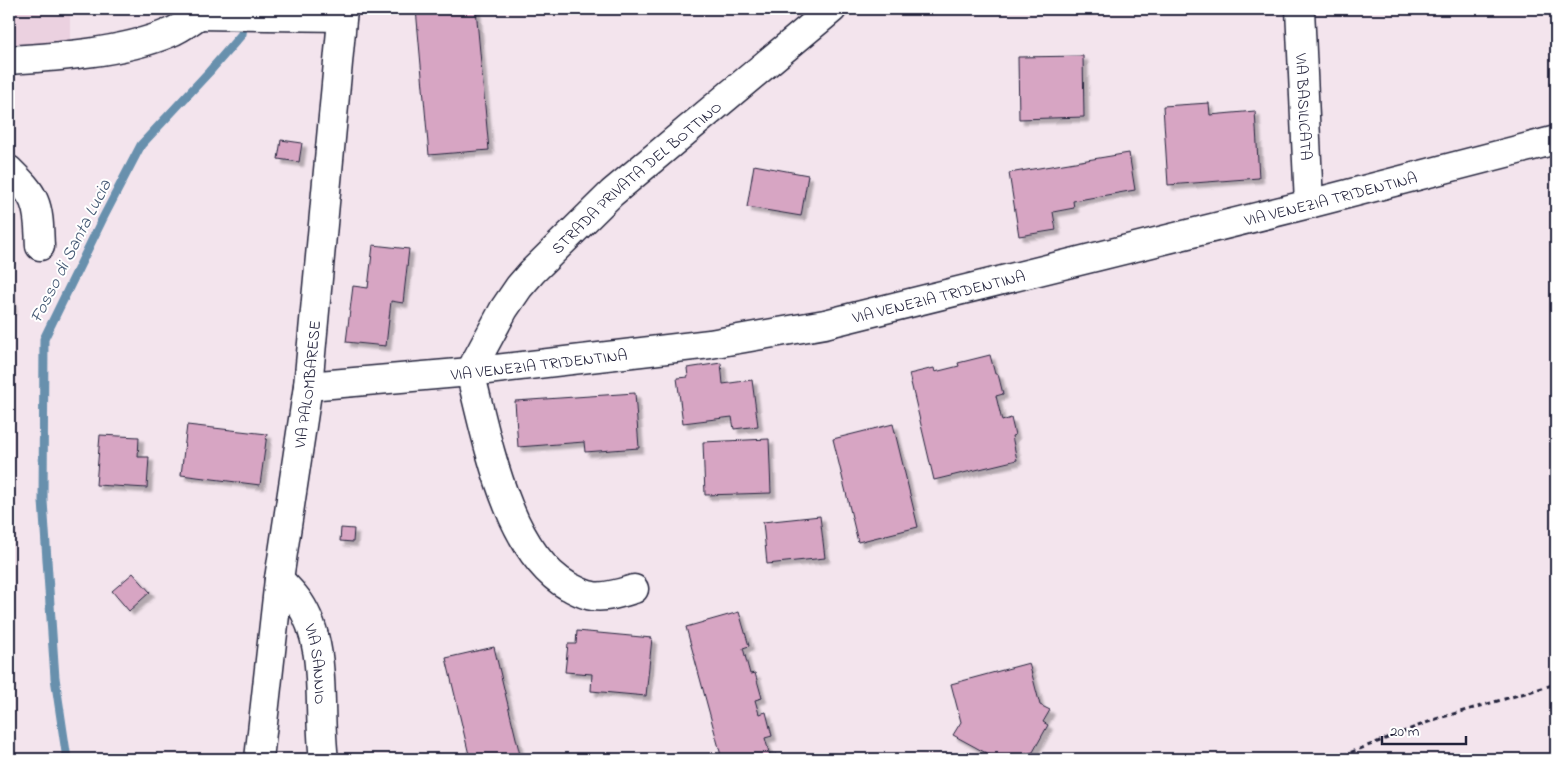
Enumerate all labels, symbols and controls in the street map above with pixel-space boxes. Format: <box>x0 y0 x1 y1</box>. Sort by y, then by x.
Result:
street label: VIA BASILICATA <box>1288 52 1317 161</box>
street label: STRADA PRIVATA DEL BOTTINO <box>547 96 728 261</box>
street label: VIA VENEZIA TRIDENTINA <box>1241 166 1420 234</box>
water label: Fosso di Santa Lucia <box>24 175 119 328</box>
street label: VIA VENEZIA TRIDENTINA <box>849 265 1028 331</box>
street label: VIA PALOMBARESE <box>289 319 328 451</box>
street label: VIA VENEZIA TRIDENTINA <box>449 344 629 388</box>
street label: VIA SANNIO <box>297 620 331 705</box>
scale bar <box>1382 713 1466 745</box>
text: 20 m <box>1390 721 1420 743</box>

